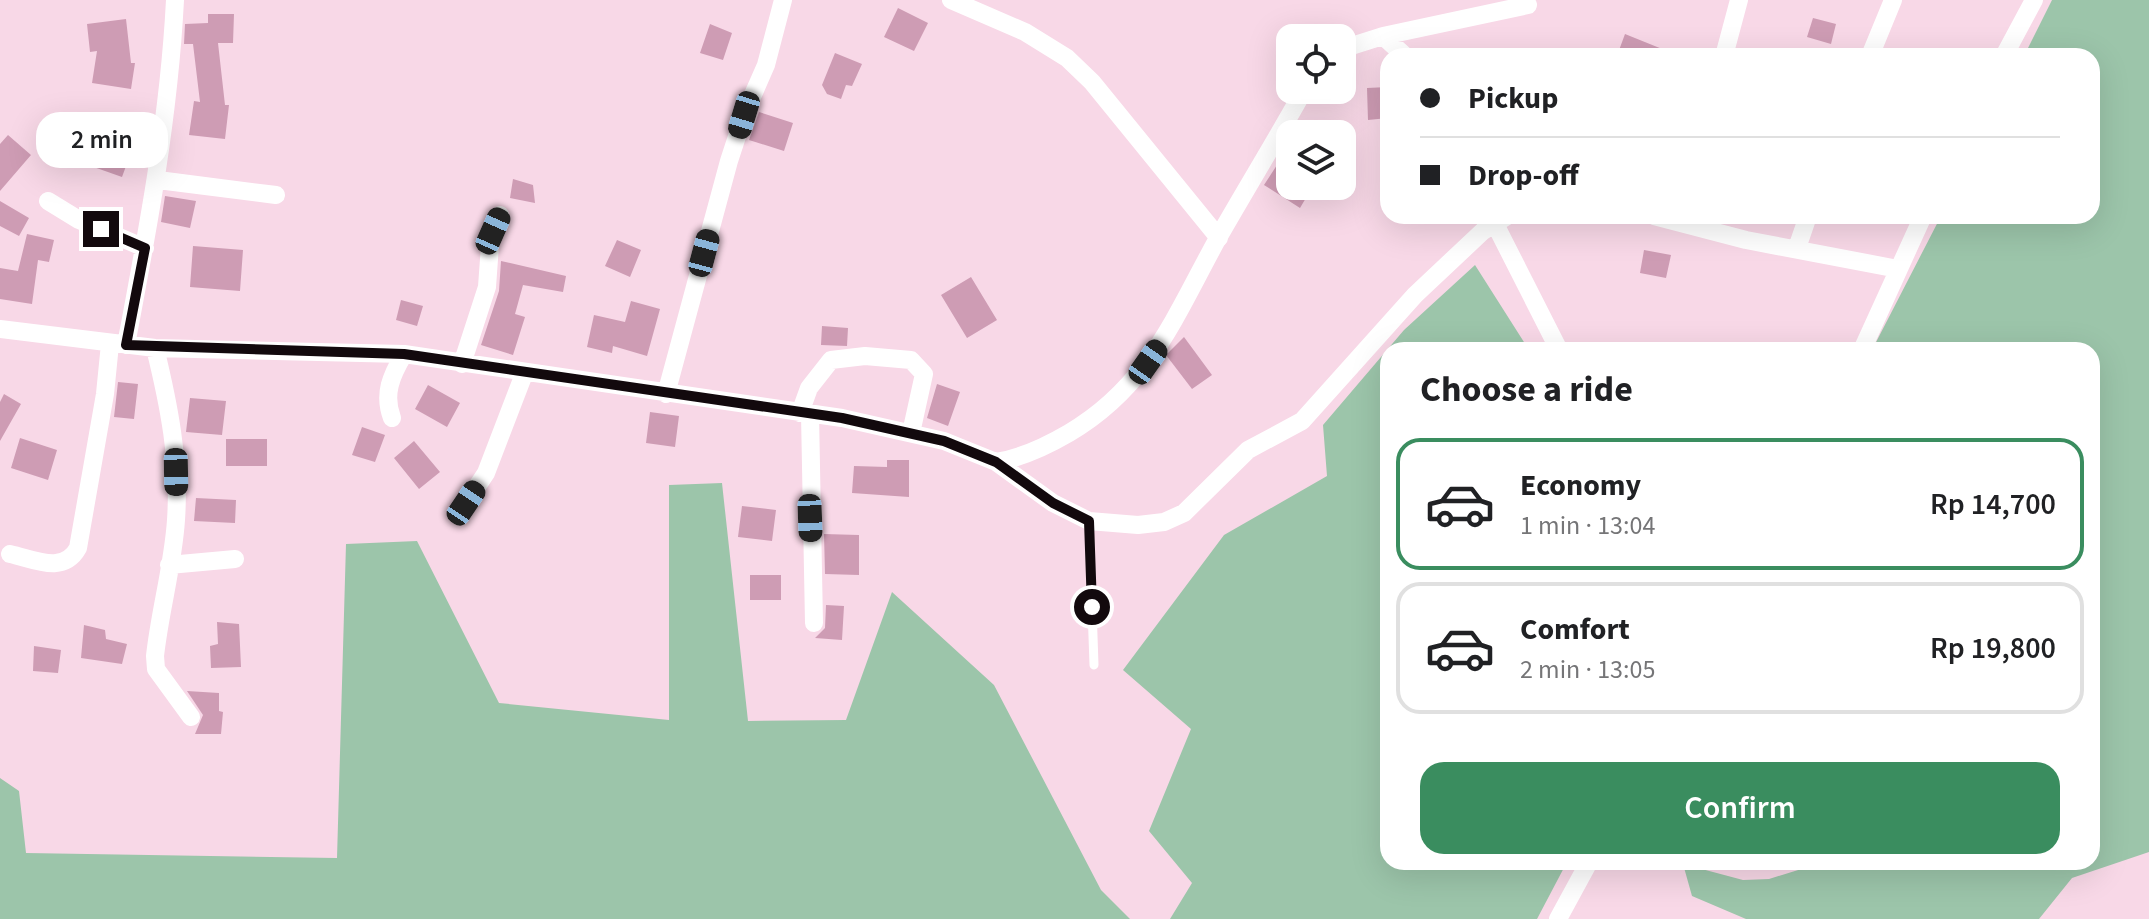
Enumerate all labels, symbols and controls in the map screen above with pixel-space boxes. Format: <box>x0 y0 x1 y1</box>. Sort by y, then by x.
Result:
map controls <box>1276 24 1356 200</box>
button: locate <box>1276 24 1356 104</box>
text: Pickup <box>1468 77 1558 120</box>
car <box>726 89 762 141</box>
callout: 2 min <box>35 113 167 169</box>
button: layers <box>1276 120 1356 200</box>
text: 2 min <box>71 121 133 158</box>
text: Drop-off <box>1468 154 1579 197</box>
car <box>472 204 514 258</box>
route end <box>83 211 119 247</box>
car <box>686 227 722 279</box>
car <box>1124 335 1172 389</box>
text: Choose a ride <box>1420 364 1633 415</box>
car <box>164 448 188 496</box>
text: Economy <box>1520 464 1641 507</box>
icon: car <box>1424 468 1496 540</box>
car <box>443 476 489 530</box>
text: Rp 14,700 <box>1930 483 2056 526</box>
car <box>797 494 823 542</box>
text: 1 min · 13:04 <box>1520 507 1655 544</box>
route start <box>1074 589 1110 625</box>
text: Comfort <box>1520 608 1630 651</box>
icon: car <box>1424 612 1496 684</box>
text: Rp 19,800 <box>1930 627 2056 670</box>
text: 2 min · 13:05 <box>1520 651 1655 688</box>
button: Confirm <box>1420 762 2060 854</box>

